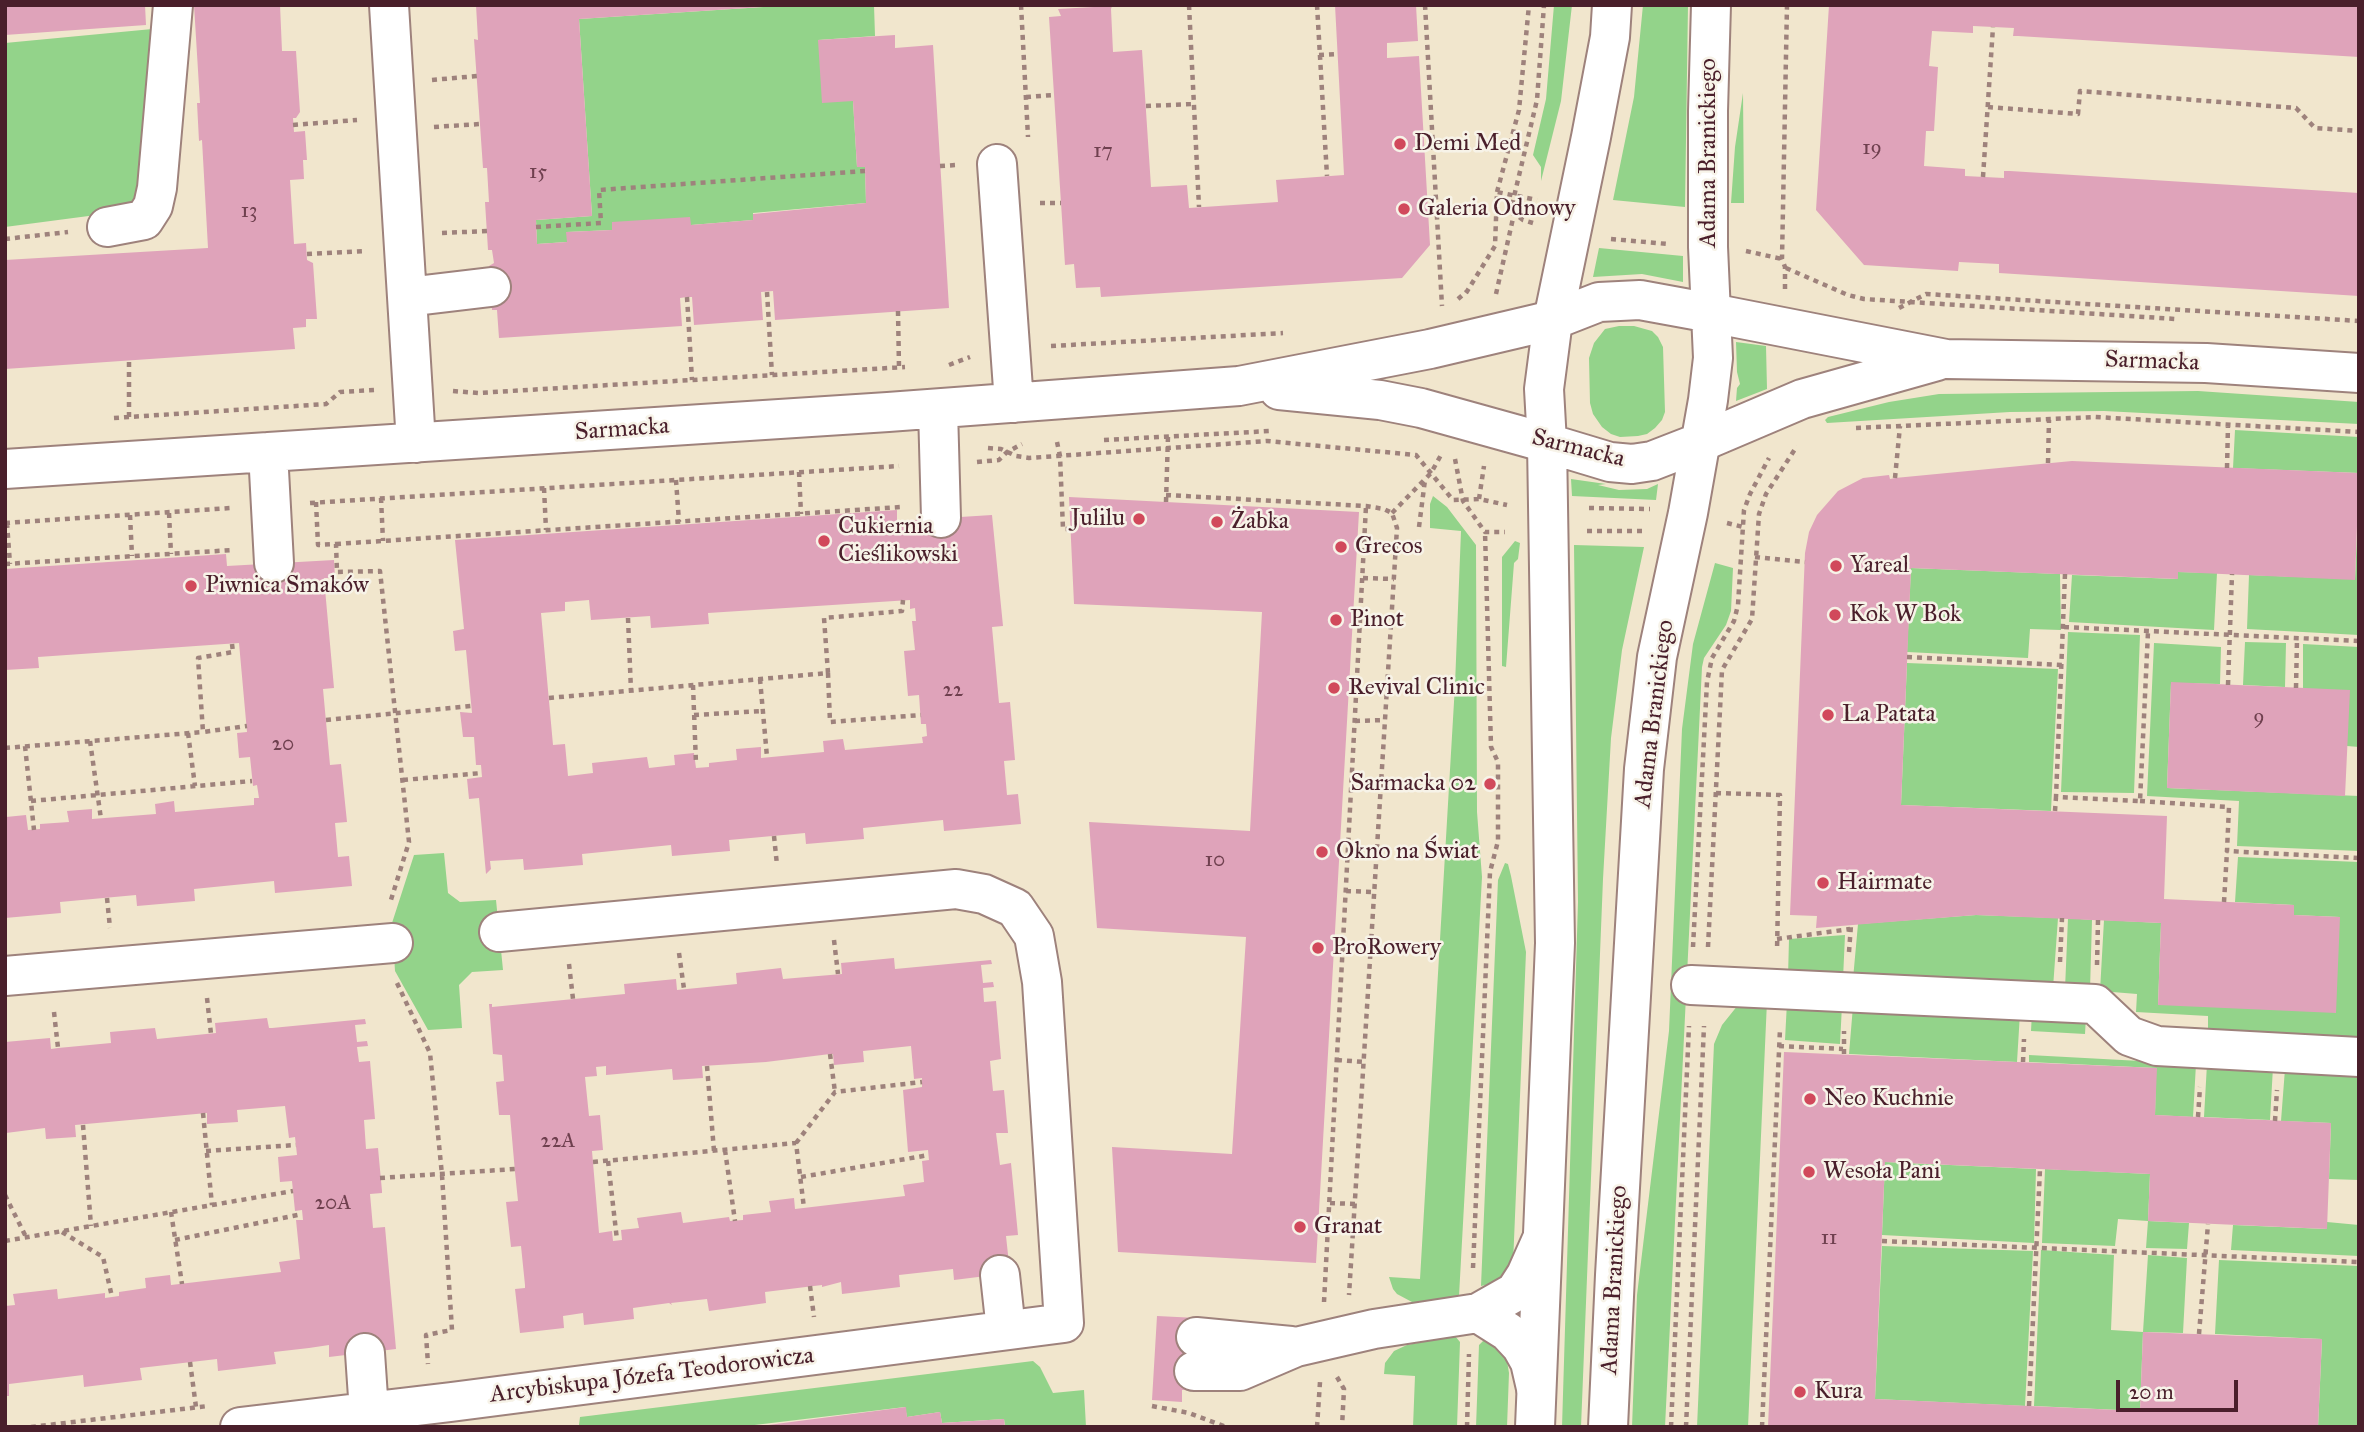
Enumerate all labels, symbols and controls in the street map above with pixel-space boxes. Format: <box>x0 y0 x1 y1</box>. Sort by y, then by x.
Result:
street label: Adama Branickiego <box>1695 58 1723 248</box>
place label: Demi Med <box>1414 130 1521 158</box>
marker: Demi Med <box>1392 136 1408 152</box>
house number: 19 <box>1862 136 1882 162</box>
house number: 17 <box>1093 139 1113 165</box>
house number: 15 <box>529 160 547 186</box>
place label: Galeria Odnowy <box>1418 195 1575 223</box>
house number: 13 <box>241 199 257 225</box>
marker: Galeria Odnowy <box>1396 201 1412 217</box>
street label: Sarmacka <box>2104 346 2200 378</box>
street label: Sarmacka <box>574 412 670 448</box>
street label: Sarmacka <box>1529 424 1627 474</box>
place label: Julilu <box>1071 505 1125 533</box>
place label: Żabka <box>1231 508 1289 536</box>
marker: Julilu <box>1131 511 1147 527</box>
place label: Cukiernia Cieślikowski <box>838 513 958 569</box>
marker: Żabka <box>1209 514 1225 530</box>
marker: Cukiernia Cieślikowski <box>816 533 832 549</box>
place label: Grecos <box>1355 533 1423 561</box>
marker: Grecos <box>1333 539 1349 555</box>
place label: Yareal <box>1850 552 1909 580</box>
marker: Yareal <box>1828 558 1844 574</box>
place label: Piwnica Smaków <box>205 572 369 600</box>
marker: Piwnica Smaków <box>183 578 199 594</box>
place label: Kok W Bok <box>1849 601 1961 629</box>
place label: Pinot <box>1350 606 1404 634</box>
marker: Kok W Bok <box>1827 607 1843 623</box>
marker: Pinot <box>1328 612 1344 628</box>
street label: Adama Branickiego <box>1629 618 1681 810</box>
place label: Revival Clinic <box>1348 674 1485 702</box>
house number: 22 <box>943 678 963 704</box>
marker: Revival Clinic <box>1326 680 1342 696</box>
place label: La Patata <box>1842 701 1936 729</box>
house number: 9 <box>2253 705 2265 731</box>
marker: La Patata <box>1820 707 1836 723</box>
house number: 20 <box>272 732 294 758</box>
place label: Sarmacka 02 <box>1350 770 1476 798</box>
marker: Sarmacka 02 <box>1482 776 1498 792</box>
place label: Okno na Świat <box>1336 838 1479 866</box>
marker: Okno na Świat <box>1314 844 1330 860</box>
house number: 10 <box>1205 848 1225 874</box>
place label: Hairmate <box>1837 869 1932 897</box>
marker: Hairmate <box>1815 875 1831 891</box>
place label: ProRowery <box>1332 934 1441 962</box>
marker: ProRowery <box>1310 940 1326 956</box>
place label: Neo Kuchnie <box>1824 1085 1954 1113</box>
marker: Neo Kuchnie <box>1802 1091 1818 1107</box>
house number: 22A <box>541 1129 575 1155</box>
place label: Wesoła Pani <box>1823 1158 1941 1186</box>
marker: Wesoła Pani <box>1801 1164 1817 1180</box>
street label: Adama Branickiego <box>1596 1185 1634 1375</box>
house number: 20A <box>315 1191 351 1217</box>
place label: Granat <box>1314 1213 1382 1241</box>
marker: Granat <box>1292 1219 1308 1235</box>
house number: 11 <box>1821 1226 1837 1252</box>
street label: Arcybiskupa Józefa Teodorowicza <box>488 1342 816 1410</box>
scale bar <box>2119 1366 2242 1410</box>
place label: Kura <box>1814 1378 1863 1406</box>
text: 20 m <box>2129 1379 2174 1405</box>
marker: Kura <box>1792 1384 1808 1400</box>

